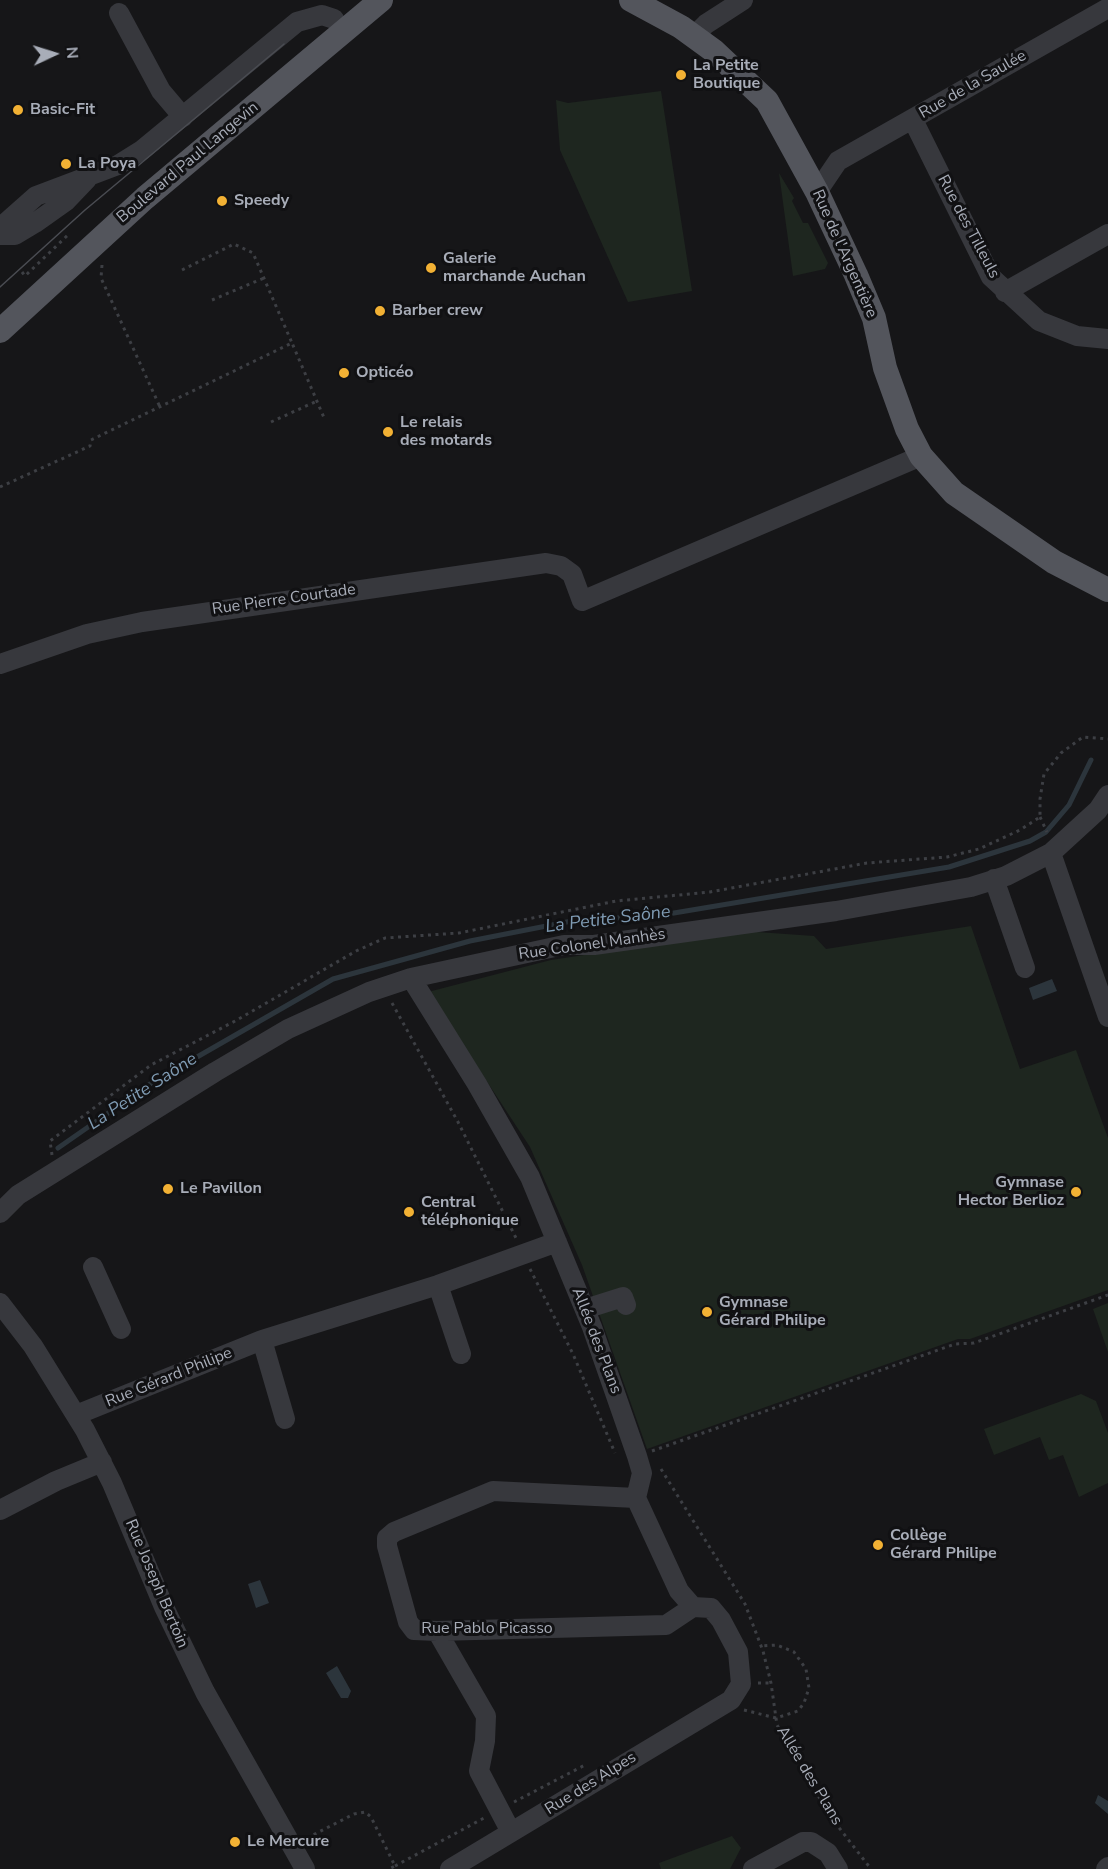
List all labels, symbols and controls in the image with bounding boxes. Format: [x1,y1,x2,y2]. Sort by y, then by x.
north arrow [24,24,84,84]
text: N [61,46,83,59]
street label: Rue de la Saulée [916,47,1030,123]
place label: La Petite Boutique [693,56,760,94]
marker: La Petite Boutique [674,68,688,82]
street label: Boulevard Paul Langevin [113,98,263,228]
place label: Basic-Fit [30,100,95,120]
marker: Basic-Fit [11,103,25,117]
place label: La Poya [78,154,136,174]
marker: La Poya [59,157,73,171]
street label: Rue des Tilleuls [933,172,1003,282]
street label: Rue de l'Argentière [807,187,881,321]
place label: Speedy [234,191,289,211]
marker: Speedy [215,194,229,208]
place label: Galerie marchande Auchan [443,249,586,287]
marker: Galerie marchande Auchan [424,261,438,275]
place label: Barber crew [392,301,483,321]
marker: Barber crew [373,304,387,318]
place label: Opticéo [356,363,414,383]
marker: Opticéo [337,366,351,380]
place label: Le relais des motards [400,413,492,451]
marker: Le relais des motards [381,425,395,439]
street label: Rue Pierre Courtade [211,580,357,620]
water label: La Petite Saône [544,902,672,938]
street label: Rue Colonel Manhès [517,925,667,965]
water label: La Petite Saône [84,1049,202,1135]
place label: Gymnase Hector Berlioz [958,1173,1064,1211]
place label: Le Pavillon [180,1179,262,1199]
marker: Le Pavillon [161,1182,175,1196]
marker: Gymnase Hector Berlioz [1069,1185,1083,1199]
place label: Central téléphonique [421,1193,519,1231]
marker: Central téléphonique [402,1205,416,1219]
street label: Allée des Plans [567,1285,625,1397]
place label: Gymnase Gérard Philipe [719,1293,826,1331]
marker: Gymnase Gérard Philipe [700,1305,714,1319]
street label: Rue Gérard Philipe [103,1344,235,1412]
street label: Rue Joseph Bertoin [120,1517,192,1651]
place label: Collège Gérard Philipe [890,1526,997,1564]
marker: Collège Gérard Philipe [871,1538,885,1552]
street label: Rue Pablo Picasso [421,1619,553,1639]
street label: Allée des Plans [772,1723,846,1829]
street label: Rue des Alpes [542,1748,640,1820]
place label: Le Mercure [247,1832,329,1852]
marker: Le Mercure [228,1835,242,1849]

